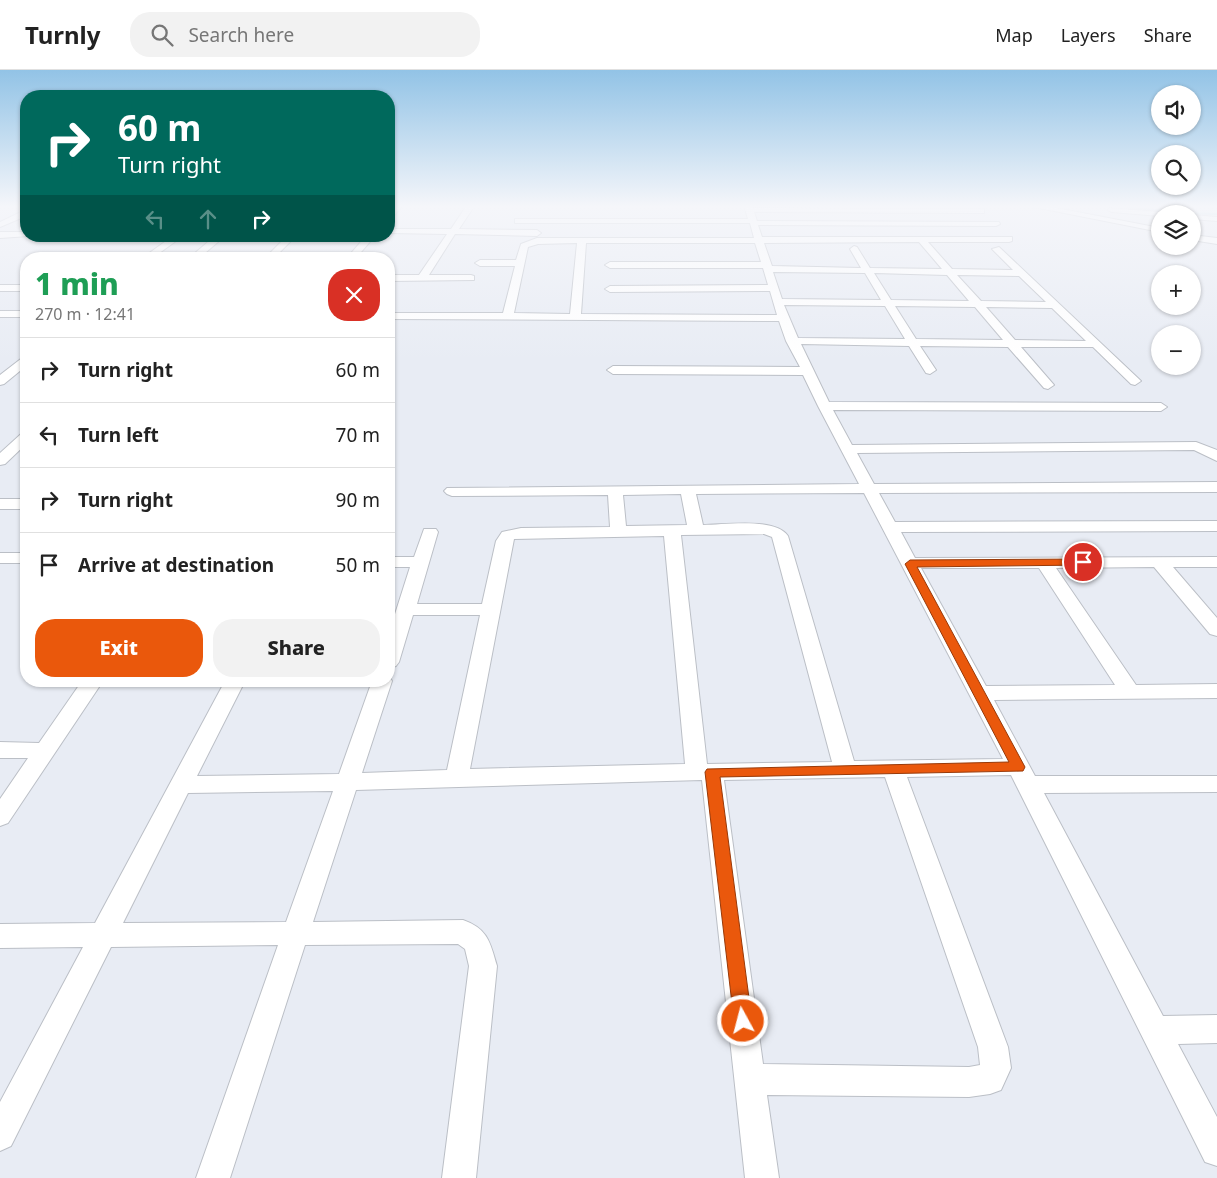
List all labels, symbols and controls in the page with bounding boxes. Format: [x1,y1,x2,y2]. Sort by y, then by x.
search box [130,12,480,57]
text: Turnly [25,18,100,51]
icon: search [148,21,176,49]
text: Search here [188,22,294,48]
text: Map [995,23,1033,47]
text: Layers [1061,23,1116,47]
text: Share [1144,23,1192,47]
map controls [1151,85,1201,375]
button: sound [1151,85,1201,135]
text: 60 m [118,104,201,151]
icon: right [35,110,100,175]
button: search [1151,145,1201,195]
text: Turn right [118,149,221,179]
icon: left [141,205,169,233]
icon: ahead [194,205,222,233]
icon: right [247,205,275,233]
button: layers [1151,205,1201,255]
text: 1 min [35,263,119,304]
button: + [1151,265,1201,315]
button: close [328,269,380,321]
text: 270 m · 12:41 [35,303,135,325]
button: − [1151,325,1201,375]
icon: right [35,356,63,384]
text: Turn right [78,357,173,383]
text: 60 m [336,357,380,383]
icon: left [35,421,63,449]
text: Turn left [78,422,159,448]
text: 70 m [336,422,380,448]
icon: right [35,486,63,514]
text: Turn right [78,487,173,513]
text: 90 m [336,487,380,513]
pin [1062,541,1104,583]
icon: arrive [1069,548,1097,576]
icon: arrive [35,551,63,579]
text: Arrive at destination [78,552,274,578]
text: 50 m [336,552,380,578]
button: Exit [35,619,203,677]
button: Share [213,619,380,677]
position arrow [716,994,768,1046]

